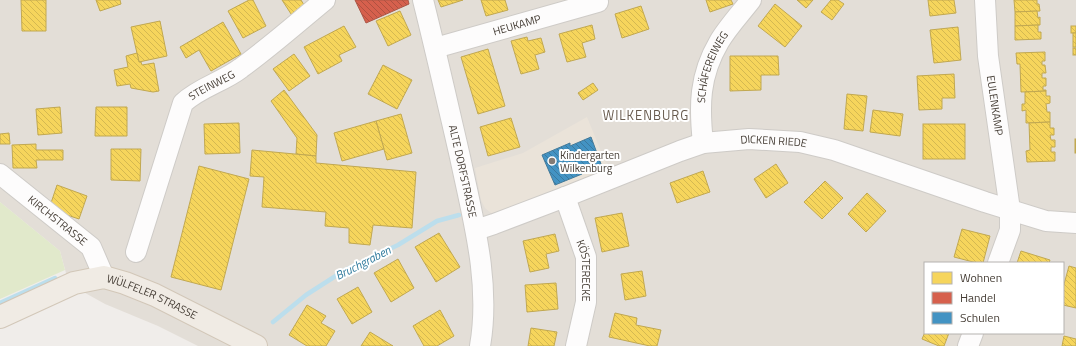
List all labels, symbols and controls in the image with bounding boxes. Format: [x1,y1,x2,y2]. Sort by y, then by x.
street label: HEUKAMP [491,10,543,39]
street label: SCHÄFEREIWEG [693,28,732,104]
street label: STEINWEG [185,66,238,104]
street label: EULENKAMP [983,74,1007,137]
district label: WILKENBURG [603,105,689,125]
street label: ALTE DORFSTRASSE [445,123,481,219]
street label: DICKEN RIEDE [740,131,809,151]
place label: Kindergarten Wilkenburg [560,147,620,176]
marker: Kindergarten Wilkenburg [547,156,557,166]
street label: KIRCHSTRASSE [25,191,91,249]
street label: KÖSTERECKE [573,238,594,302]
water label: Bruchgraben [332,240,395,285]
legend [924,262,1064,334]
text: Wohnen [960,268,1002,287]
street label: WÜLFELER STRASSE [105,270,200,323]
text: Handel [960,288,996,307]
text: Schulen [960,308,1000,327]

